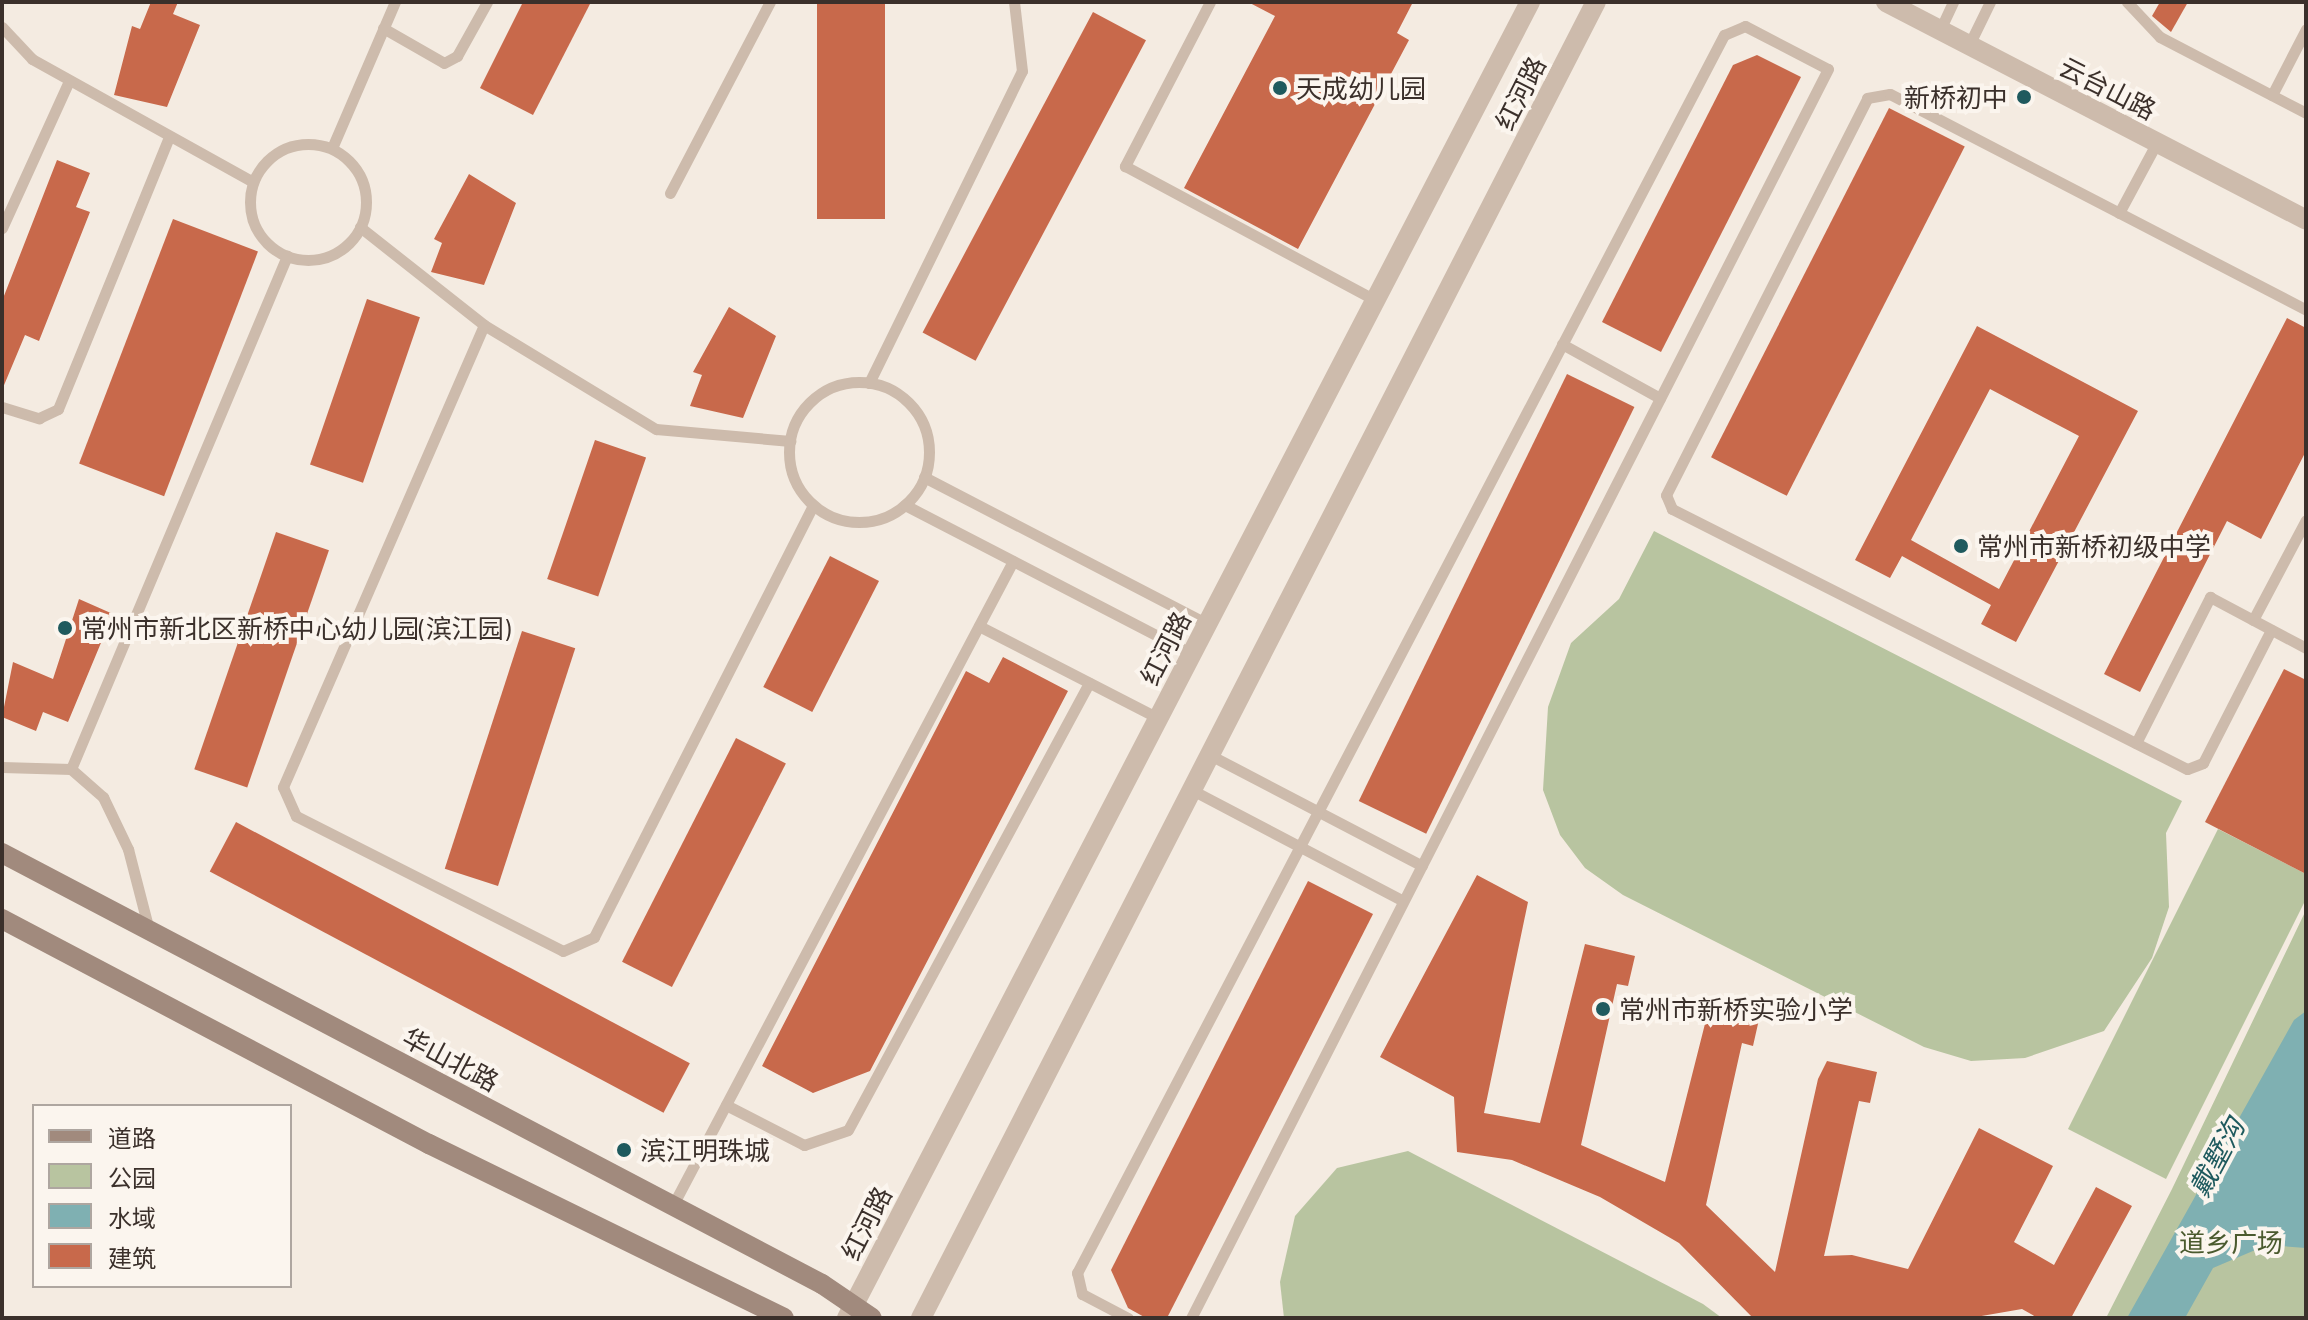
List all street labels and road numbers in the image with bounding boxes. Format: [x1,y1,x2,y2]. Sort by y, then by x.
street label: 云台山路 [2055,50,2161,126]
street label: 红河路 [1488,51,1552,135]
street label: 红河路 [1133,606,1197,690]
street label: 华山北路 [398,1021,504,1097]
street label: 红河路 [834,1181,898,1265]

